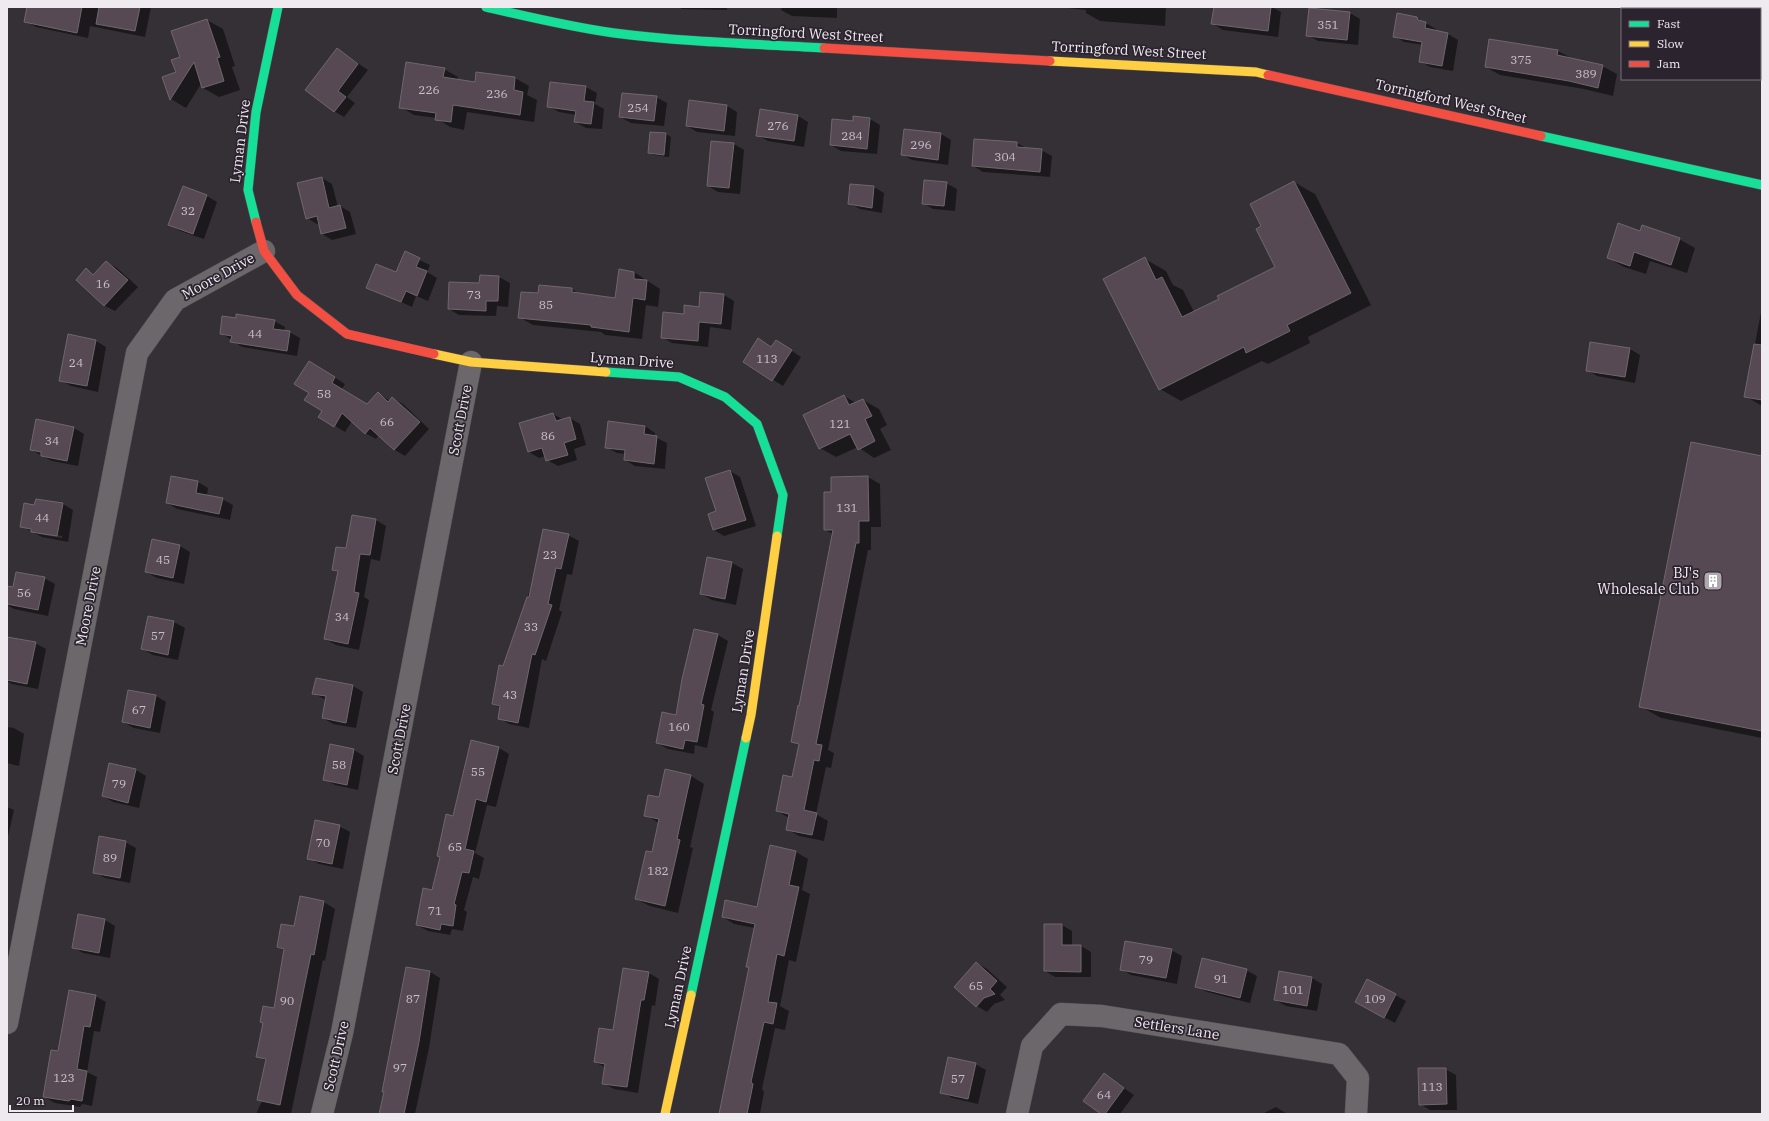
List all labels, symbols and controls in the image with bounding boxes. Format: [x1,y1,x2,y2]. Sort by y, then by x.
legend [1621,8,1761,80]
text: Fast [1657,16,1681,31]
house number: 351 [1317,17,1339,32]
street label: Torringford West Street [728,20,884,46]
text: Slow [1657,36,1684,51]
street label: Torringford West Street [1051,37,1207,63]
house number: 375 [1510,52,1532,67]
text: Jam [1657,56,1681,71]
house number: 389 [1575,66,1597,81]
street label: Torringford West Street [1373,75,1529,127]
house number: 226 [418,82,440,97]
house number: 236 [486,86,508,101]
street label: Lyman Drive [226,98,254,184]
house number: 254 [627,100,649,115]
house number: 276 [767,118,789,133]
house number: 284 [841,128,863,143]
house number: 296 [910,137,932,152]
house number: 304 [994,149,1016,164]
house number: 32 [181,203,195,218]
street label: Moore Drive [178,249,258,303]
house number: 16 [96,276,110,291]
house number: 73 [467,287,481,302]
house number: 85 [539,297,553,312]
house number: 44 [248,326,262,341]
street label: Lyman Drive [590,348,674,372]
house number: 113 [756,351,778,366]
house number: 24 [69,355,83,370]
street label: Scott Drive [444,383,476,457]
house number: 58 [317,386,331,401]
house number: 66 [380,414,394,429]
house number: 121 [829,416,851,431]
house number: 86 [541,428,555,443]
house number: 34 [45,433,59,448]
house number: 131 [836,500,858,515]
house number: 44 [35,510,49,525]
house number: 23 [543,547,557,562]
house number: 45 [156,552,170,567]
place label: BJ's Wholesale Club [1597,564,1699,598]
street label: Moore Drive [71,565,105,647]
building icon: BJ's Wholesale Club [1702,570,1724,592]
house number: 56 [17,585,31,600]
house number: 34 [335,609,349,624]
house number: 33 [524,619,538,634]
house number: 57 [151,628,165,643]
street label: Lyman Drive [728,628,758,714]
house number: 43 [503,687,517,702]
house number: 67 [132,702,146,717]
street label: Scott Drive [383,702,415,776]
house number: 160 [668,719,690,734]
house number: 58 [332,757,346,772]
house number: 55 [471,764,485,779]
house number: 79 [112,776,126,791]
house number: 70 [316,835,330,850]
house number: 65 [448,839,462,854]
house number: 89 [103,850,117,865]
house number: 182 [647,863,669,878]
house number: 71 [428,903,442,918]
street label: Lyman Drive [660,944,696,1030]
house number: 79 [1139,952,1153,967]
house number: 91 [1214,971,1228,986]
house number: 65 [969,978,983,993]
house number: 101 [1282,982,1304,997]
house number: 87 [406,991,420,1006]
house number: 109 [1364,991,1386,1006]
house number: 90 [280,993,294,1008]
street label: Settlers Lane [1133,1012,1221,1044]
street label: Scott Drive [319,1019,353,1093]
house number: 97 [393,1060,407,1075]
house number: 123 [53,1070,75,1085]
house number: 57 [951,1071,965,1086]
house number: 113 [1421,1079,1443,1094]
scale bar [10,1087,73,1113]
house number: 64 [1097,1087,1111,1102]
text: 20 m [16,1093,45,1108]

